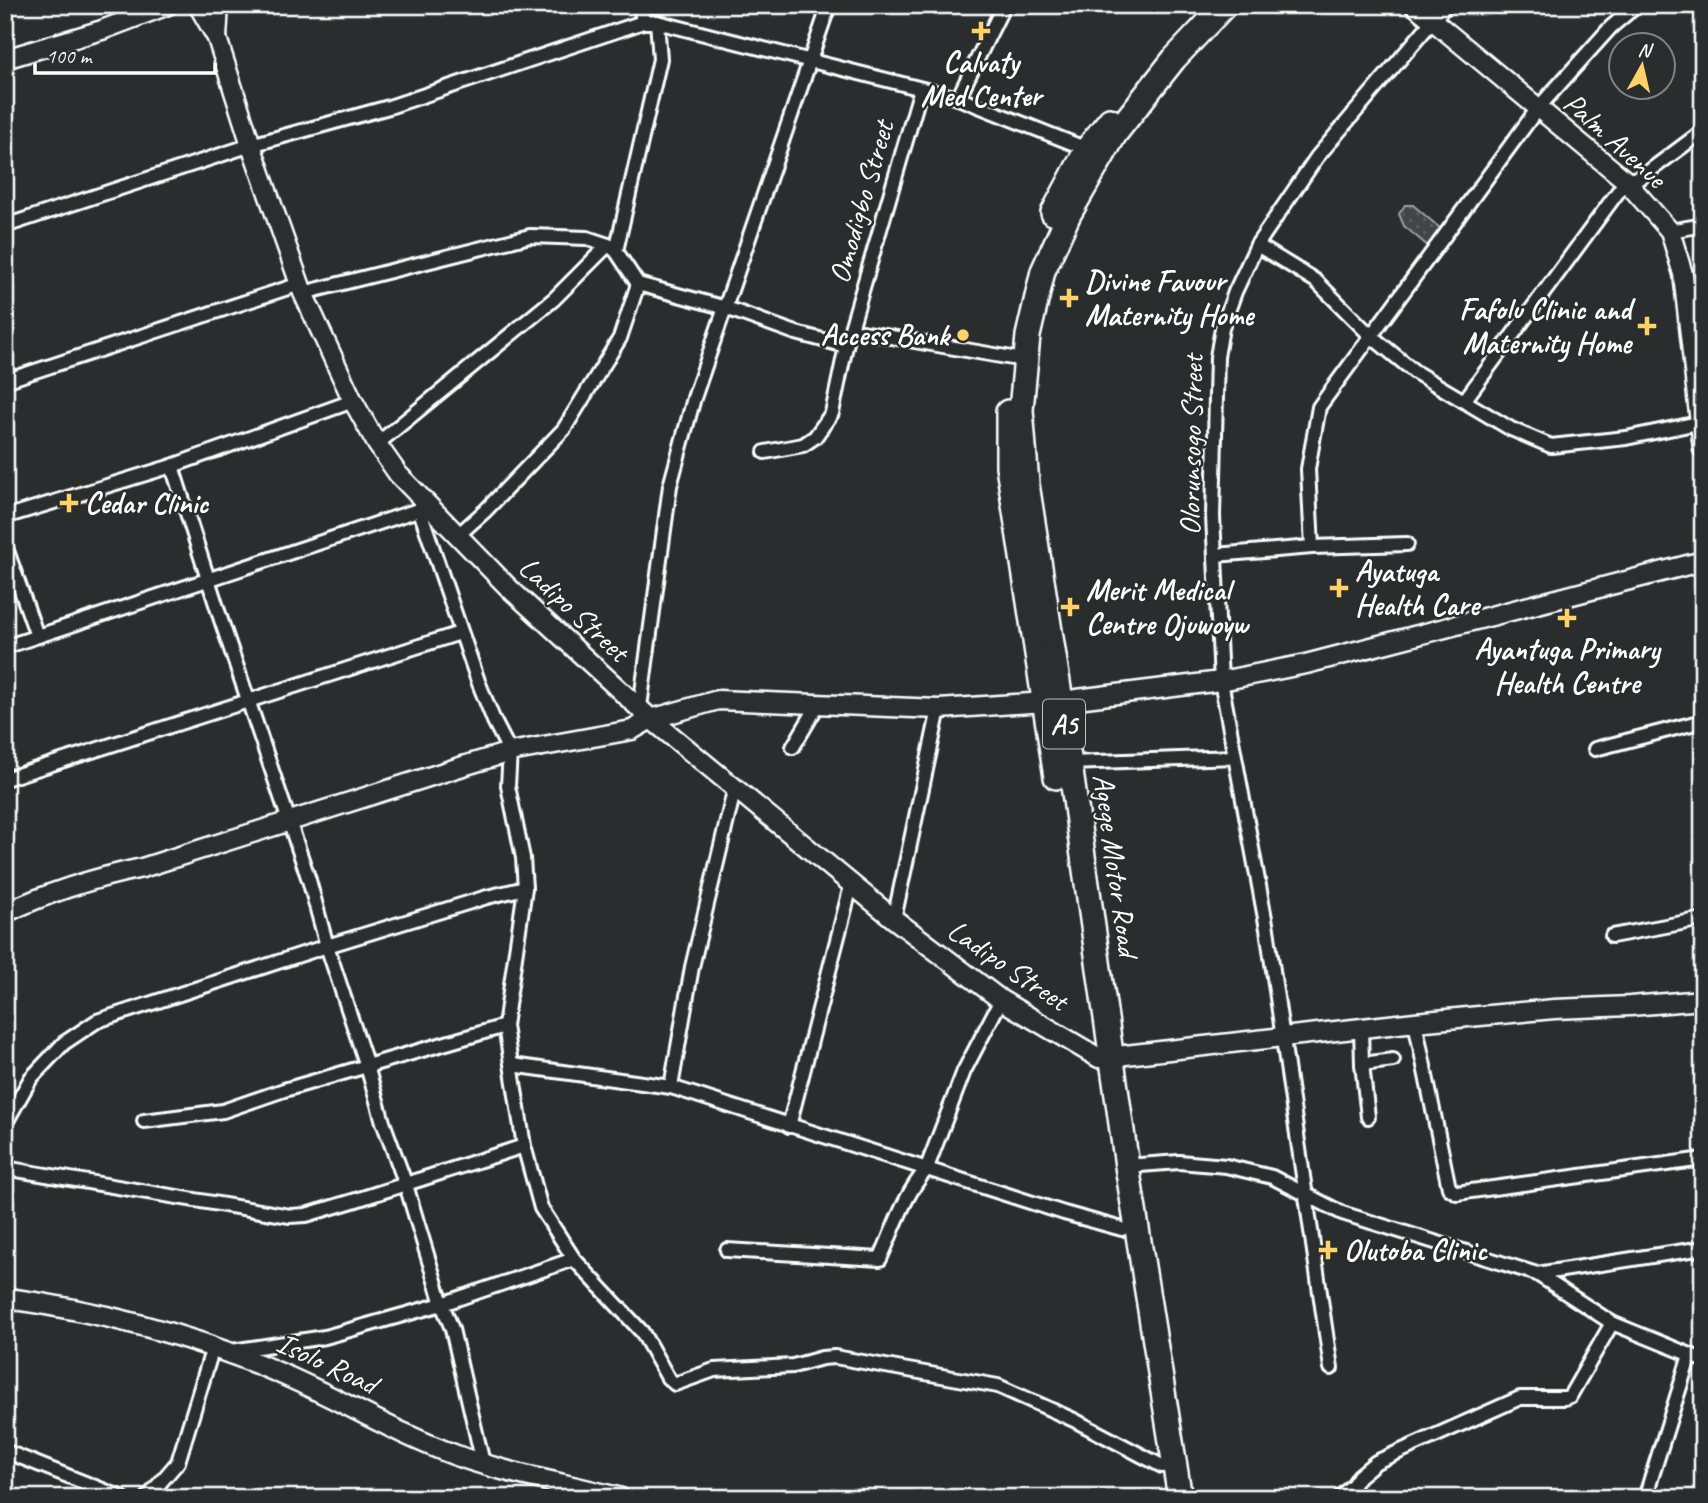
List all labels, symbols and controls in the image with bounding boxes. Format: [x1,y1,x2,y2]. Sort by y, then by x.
marker: Calvaty Med Center [971,21,991,41]
scale bar [35,32,215,76]
north arrow [1606,32,1676,102]
text: N [1637,37,1655,63]
text: 100 m [46,43,93,69]
place label: Calvaty Med Center [921,43,1044,115]
street label: Palm Avenue [1556,84,1676,198]
street label: Omodigbo Street [820,113,903,288]
place label: Divine Favour Maternity Home [1085,262,1255,335]
marker: Divine Favour Maternity Home [1059,288,1079,308]
place label: Fafolu Clinic and Maternity Home [1459,290,1636,363]
place label: Access Bank [821,316,952,354]
marker: Fafolu Clinic and Maternity Home [1637,316,1657,336]
marker: Access Bank [955,327,971,343]
street label: Olorunsogo Street [1170,351,1212,536]
place label: Cedar Clinic [85,484,209,522]
marker: Cedar Clinic [59,493,79,513]
street label: Ladipo Street [511,548,639,672]
place label: Ayatuga Health Care [1355,552,1482,624]
place label: Merit Medical Centre Ojuwoyw [1086,571,1250,643]
marker: Ayatuga Health Care [1329,578,1349,598]
marker: Merit Medical Centre Ojuwoyw [1060,597,1080,617]
marker: Ayantuga Primary Health Centre [1557,608,1577,628]
place label: Ayantuga Primary Health Centre [1474,630,1662,702]
road number: A5 [1043,700,1085,748]
street label: Agege Motor Road [1084,771,1148,963]
street label: Ladipo Street [940,911,1078,1021]
place label: Olutoba Clinic [1344,1231,1488,1269]
marker: Olutoba Clinic [1318,1240,1338,1260]
street label: Isolo Road [271,1323,387,1405]

